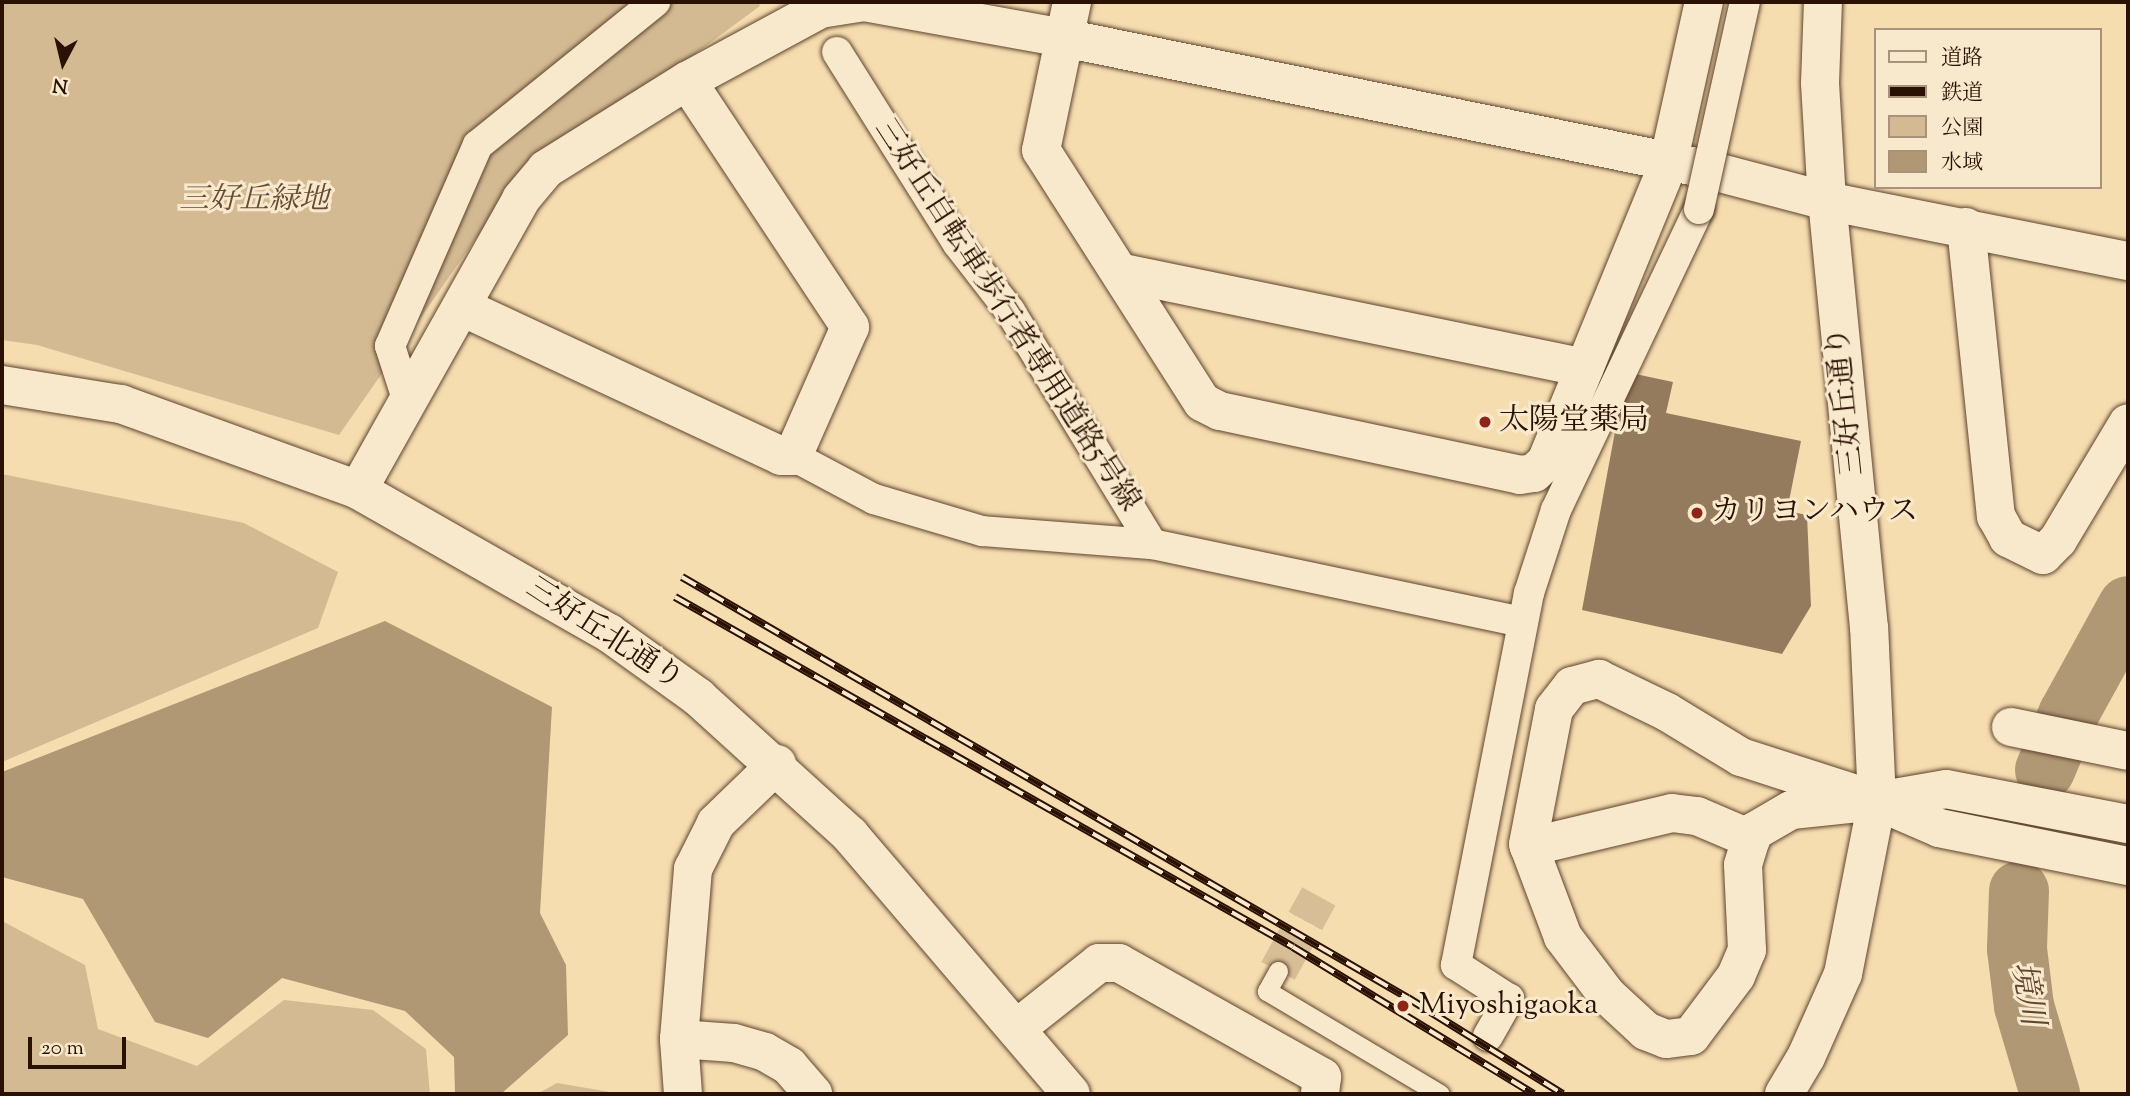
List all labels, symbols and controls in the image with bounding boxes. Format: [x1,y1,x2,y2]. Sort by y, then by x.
north arrow [28,28,98,98]
legend [1874,28,2102,189]
text: 道路 [1941,44,1983,74]
text: N [51,70,70,99]
text: 鉄道 [1941,79,1983,109]
street label: 三好丘自転車歩行者専用道路5号線 [866,113,1146,519]
text: 公園 [1941,114,1983,144]
text: 水域 [1941,149,1983,179]
park label: 三好丘緑地 [179,183,329,219]
street label: 三好丘通り [1821,325,1873,477]
place label: 太陽堂薬局 [1499,404,1649,440]
marker: 太陽堂薬局 [1477,414,1493,430]
place label: カリヨンハウス [1711,495,1921,531]
marker: カリヨンハウス [1689,505,1705,521]
street label: 三好丘北通り [519,571,689,699]
water label: 境川 [2002,959,2050,1029]
place label: Miyoshigaoka [1419,988,1598,1024]
marker: Miyoshigaoka [1393,996,1413,1016]
scale bar [32,1023,130,1066]
text: 20 m [41,1034,84,1064]

